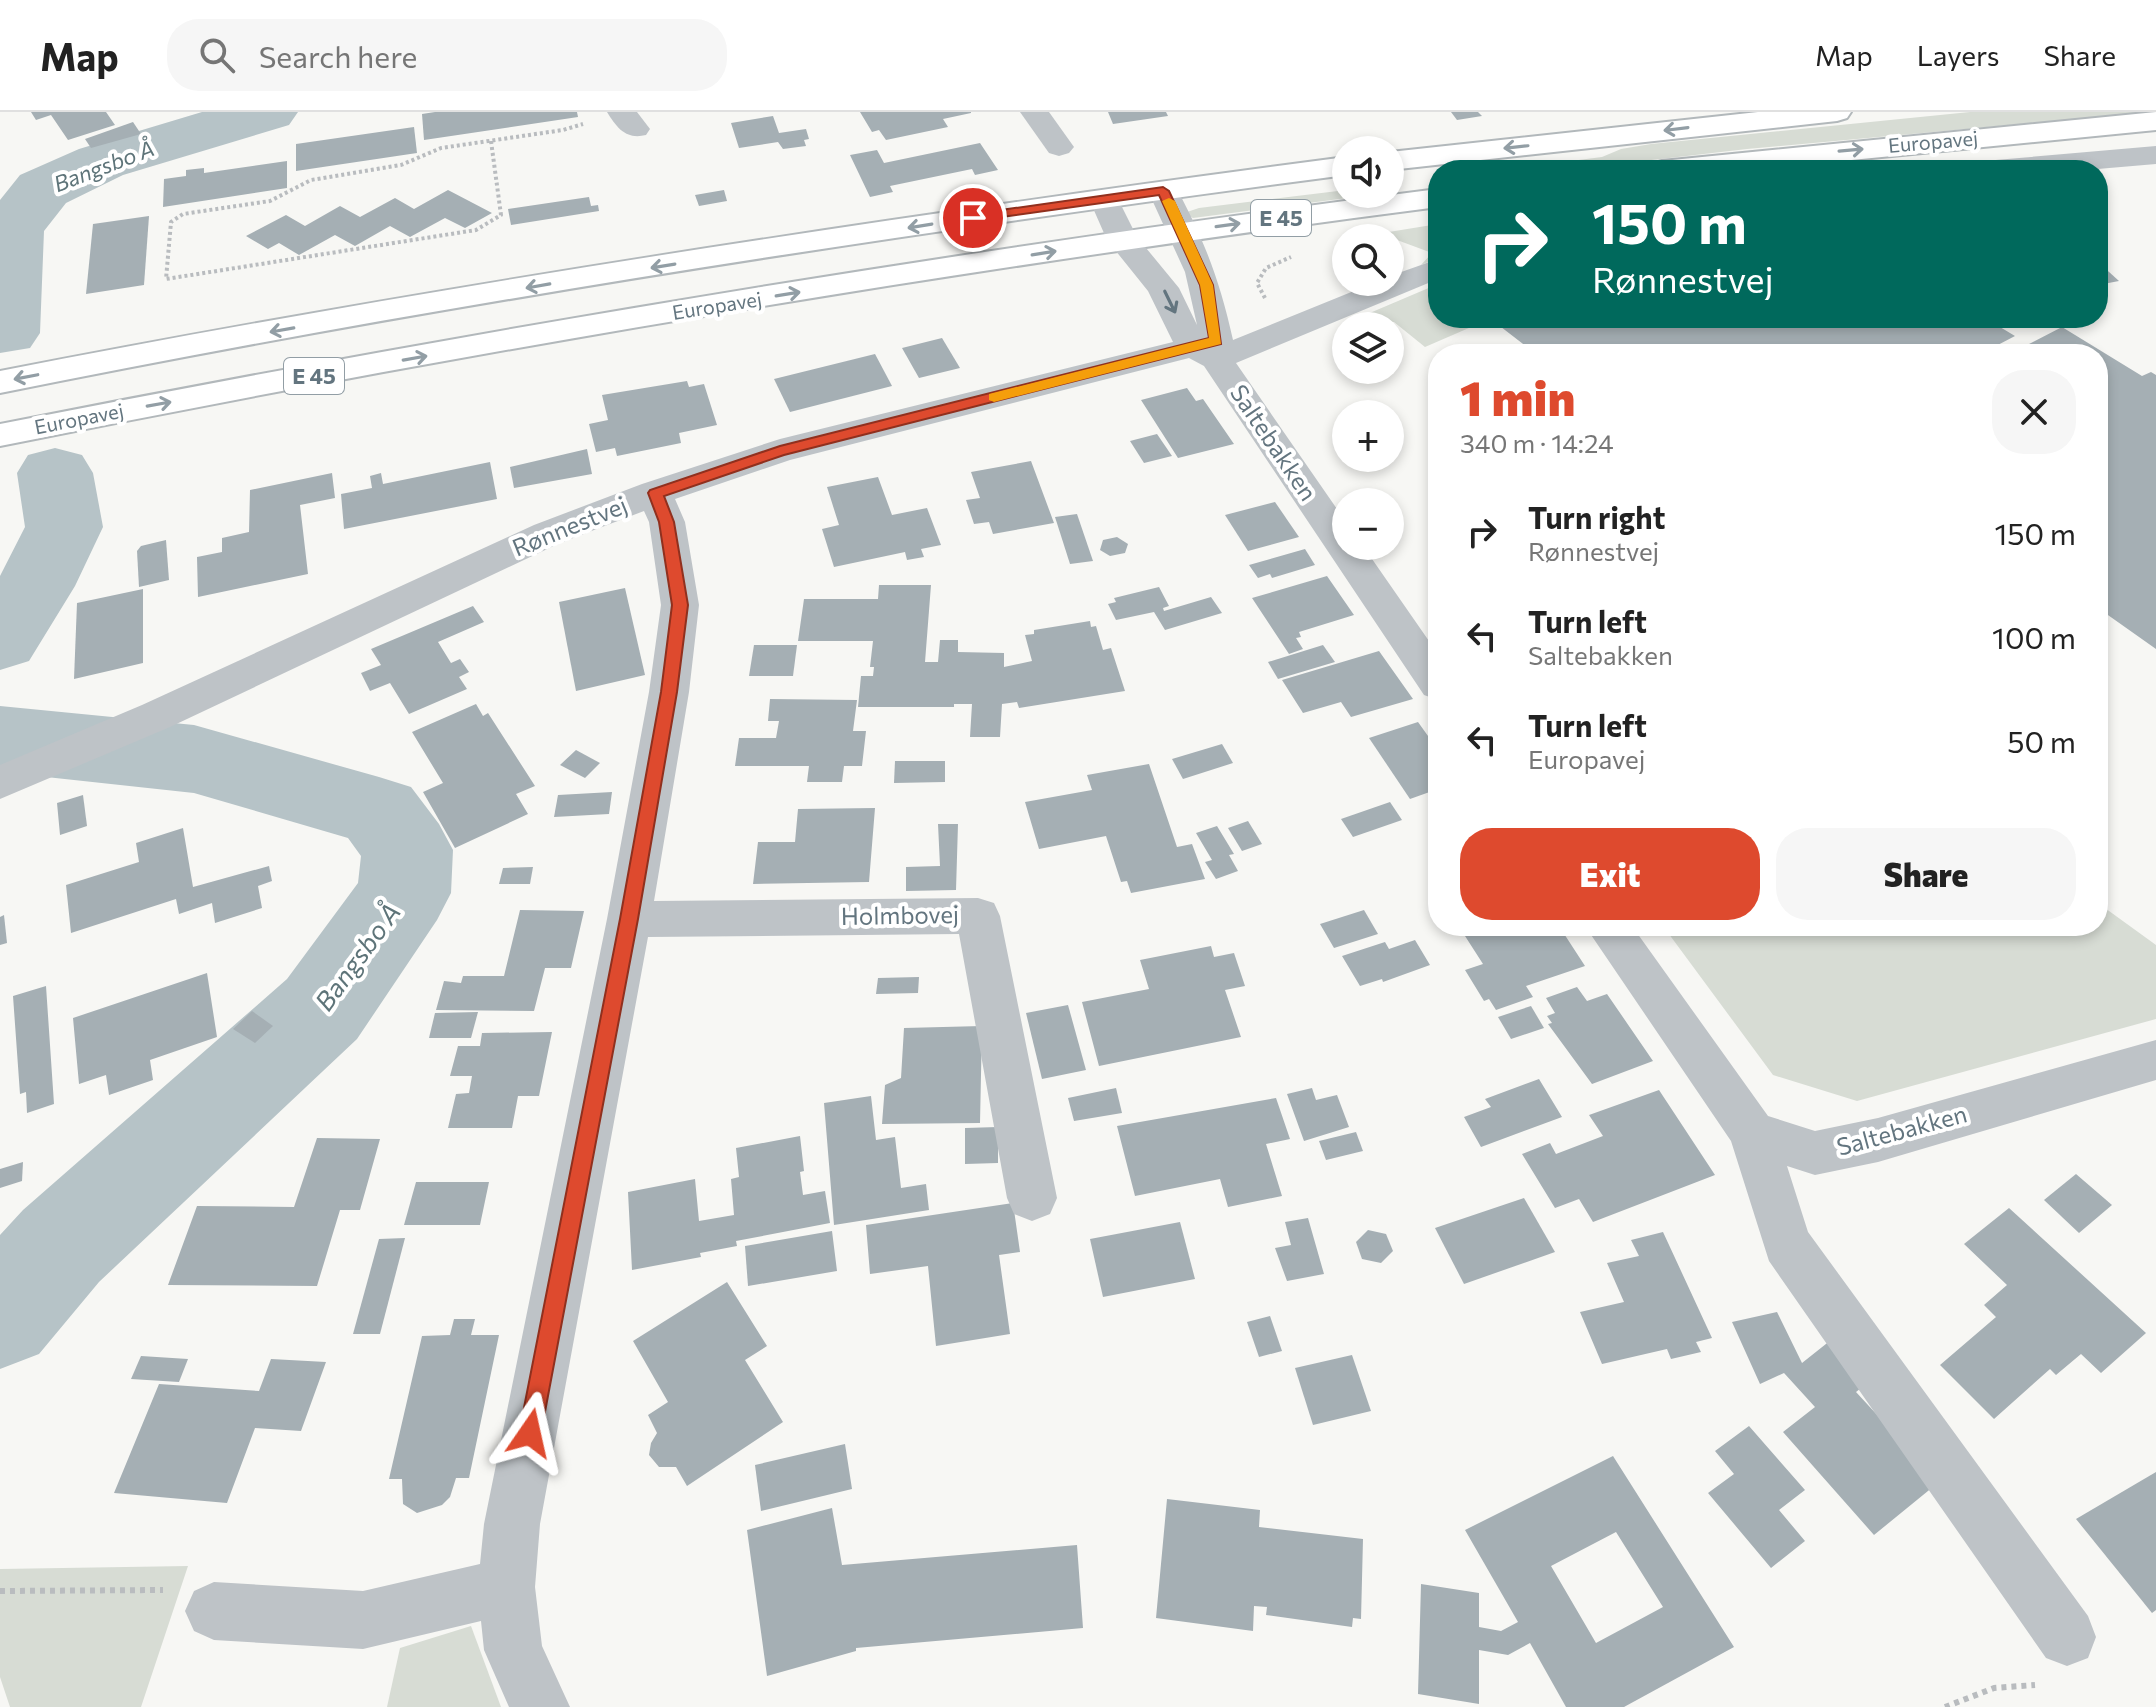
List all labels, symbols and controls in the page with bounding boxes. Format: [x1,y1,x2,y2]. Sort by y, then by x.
search box [167,19,727,91]
text: Map [40,32,119,79]
icon: search [195,33,239,77]
text: Search here [259,37,417,74]
text: Map [1815,38,1873,72]
text: Layers [1917,38,1999,72]
text: Share [2043,38,2116,72]
one-way arrow [1663,121,1690,136]
street label: Europavej [1887,125,1979,157]
water label: Bangsbo Å [50,134,158,197]
map controls [1332,136,1404,560]
button: sound [1332,136,1404,208]
one-way arrow [1503,140,1530,155]
one-way arrow [1837,142,1864,157]
pin [939,184,1007,252]
text: 150 m [1592,187,1747,256]
icon: right [1460,192,1564,296]
icon: arrive [951,196,995,240]
road number: E 45 [1251,200,1311,236]
one-way arrow [1215,217,1240,232]
one-way arrow [908,219,933,234]
button: search [1332,224,1404,296]
one-way arrow [1031,245,1057,260]
text: Rønnestvej [1592,256,1774,300]
one-way arrow [651,259,676,274]
one-way arrow [526,280,551,295]
street label: Europavej [670,286,763,324]
one-way arrow [775,286,800,301]
one-way arrow [1162,289,1178,313]
button: layers [1332,312,1404,384]
one-way arrow [269,323,295,338]
one-way arrow [402,350,427,365]
road number: E 45 [284,358,344,394]
text: 1 min [1460,367,1575,426]
one-way arrow [14,370,39,385]
button: close [1992,370,2076,454]
street label: Saltebakken [1225,379,1324,506]
one-way arrow [146,395,171,410]
street label: Europavej [32,398,125,438]
button: + [1332,400,1404,472]
text: 340 m · 14:24 [1460,427,1614,458]
button: − [1332,488,1404,560]
street label: Rønnestvej [508,489,631,562]
text: Turn right [1528,498,1665,535]
icon: right [1460,510,1504,554]
text: 150 m [1994,514,2076,551]
text: Rønnestvej [1528,535,1659,566]
text: Turn left [1528,602,1647,639]
icon: left [1460,614,1504,658]
text: 100 m [1992,618,2076,655]
text: Saltebakken [1528,639,1673,670]
text: Turn left [1528,706,1647,743]
icon: left [1460,718,1504,762]
text: 50 m [2007,722,2076,759]
text: Europavej [1528,743,1645,774]
button: Exit [1460,828,1760,920]
button: Share [1776,828,2076,920]
water label: Bangsbo Å [307,896,406,1016]
street label: Holmbovej [841,899,959,930]
street label: Saltebakken [1833,1098,1970,1161]
position arrow [488,1391,572,1475]

